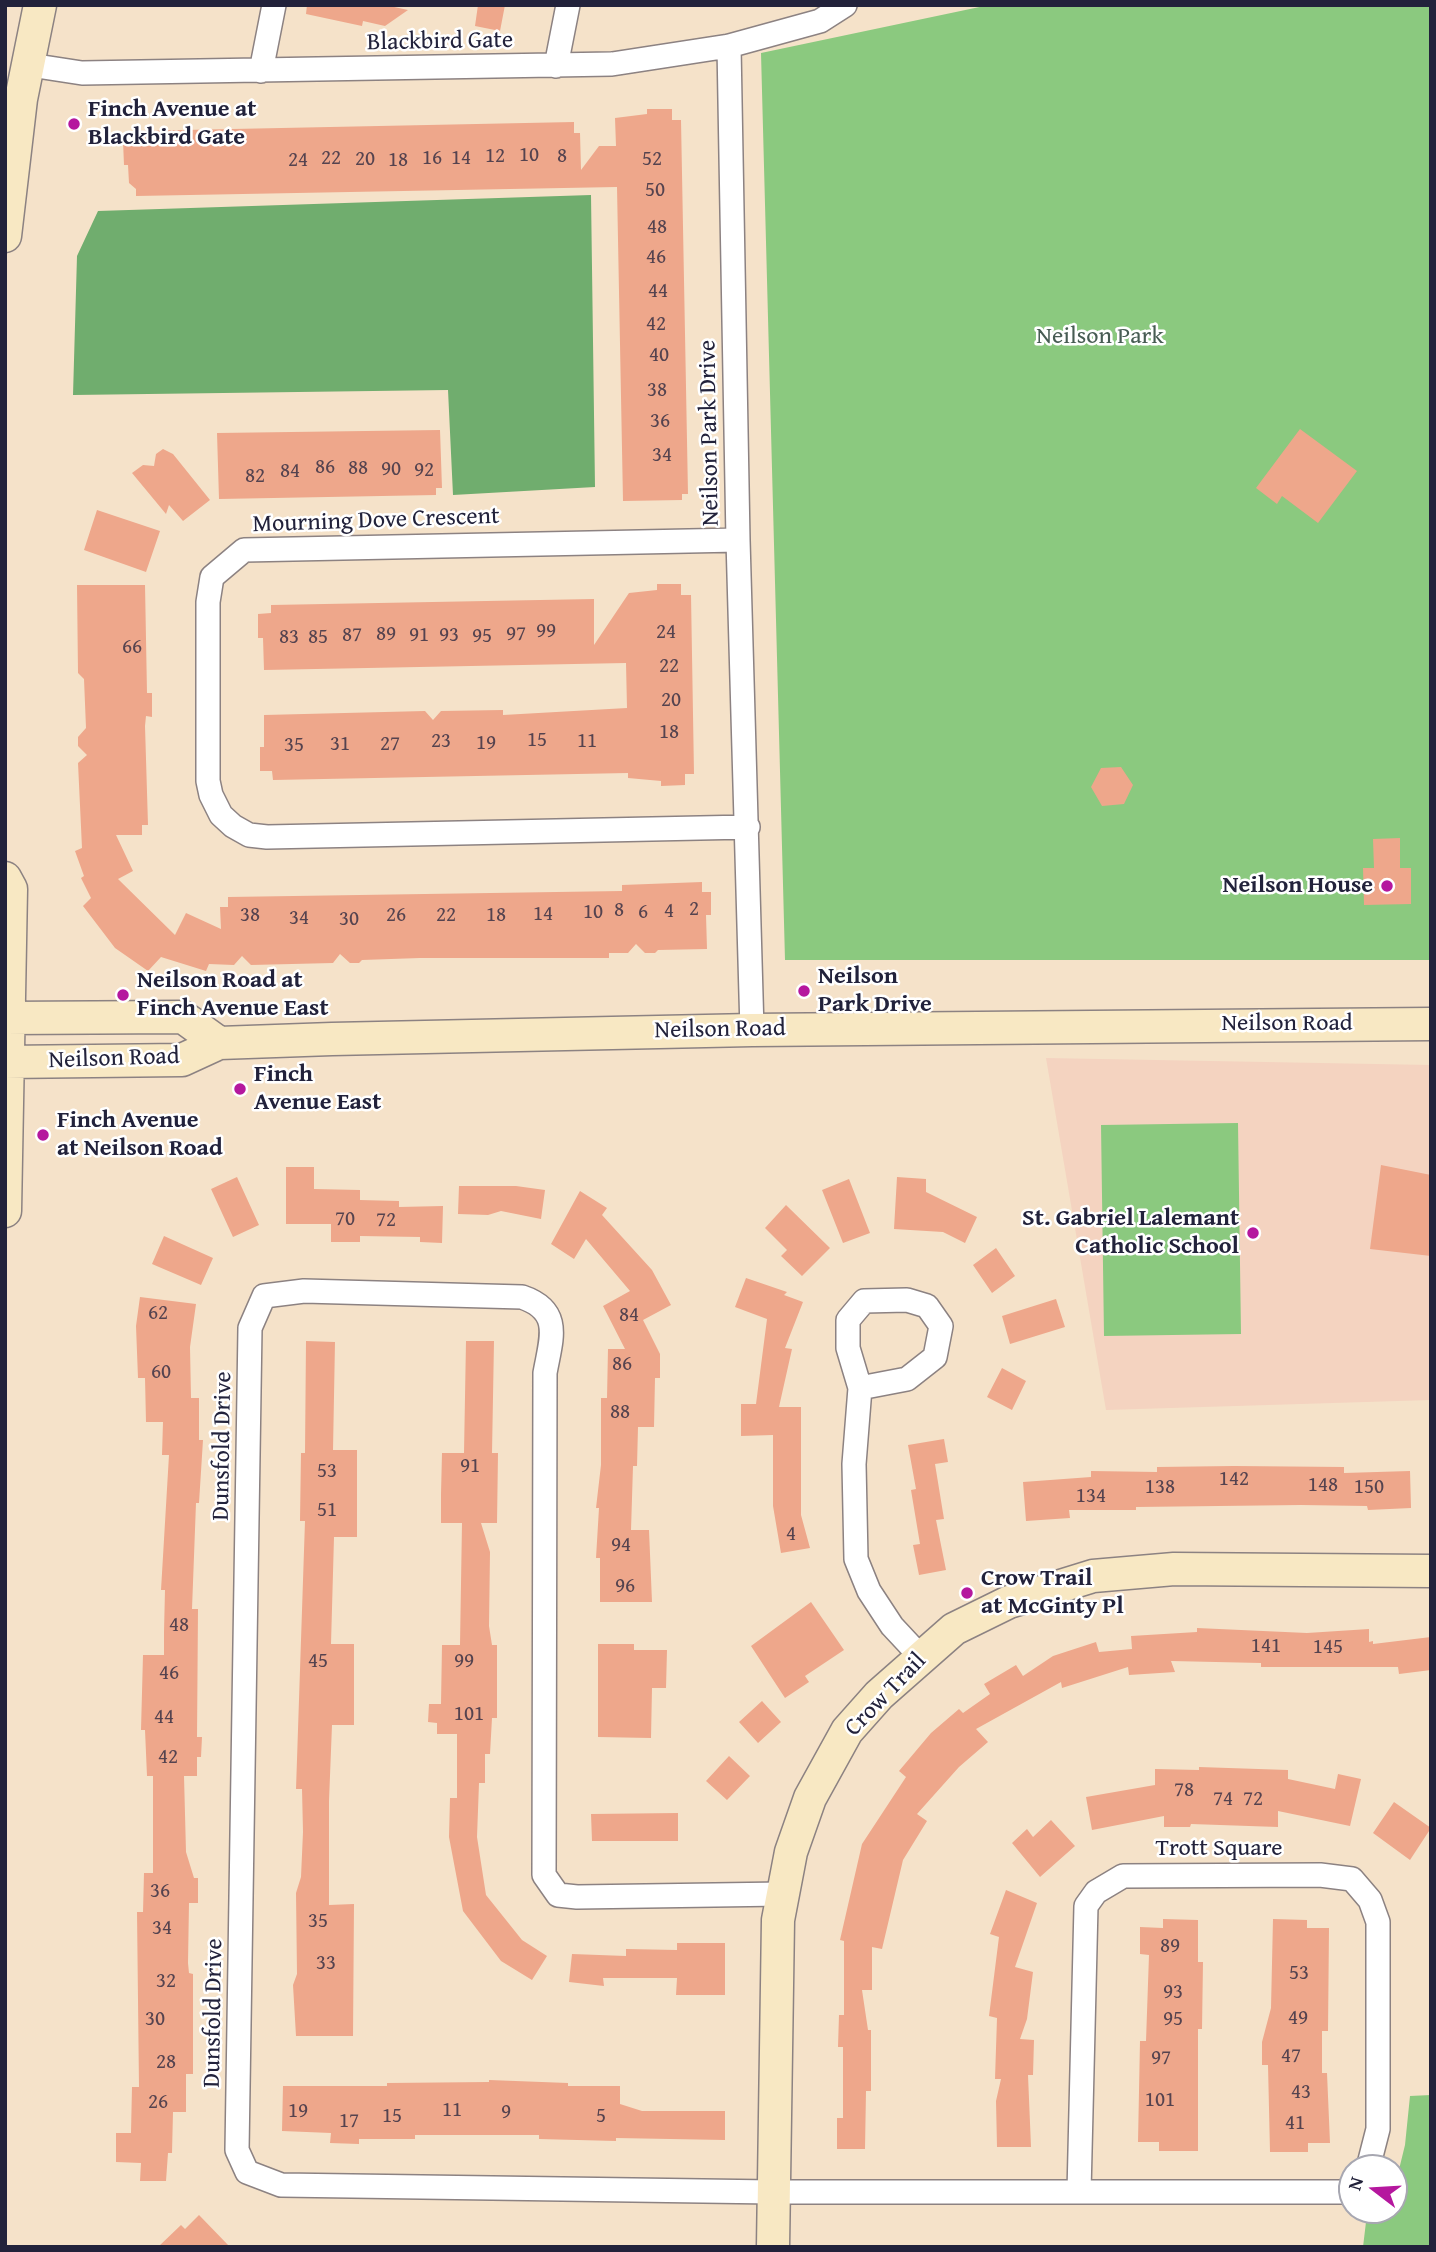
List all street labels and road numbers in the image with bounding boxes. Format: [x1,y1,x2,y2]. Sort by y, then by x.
street label: Blackbird Gate [367,26,513,58]
street label: Neilson Park Drive [694,340,726,526]
street label: Mourning Dove Crescent [252,502,500,540]
street label: Neilson Road [1221,1010,1353,1038]
street label: Neilson Road [654,1014,786,1046]
street label: Neilson Road [48,1042,180,1076]
street label: Dunsfold Drive [207,1371,239,1521]
street label: Crow Trail [839,1647,933,1743]
street label: Trott Square [1156,1835,1282,1863]
street label: Dunsfold Drive [198,1938,230,2088]

